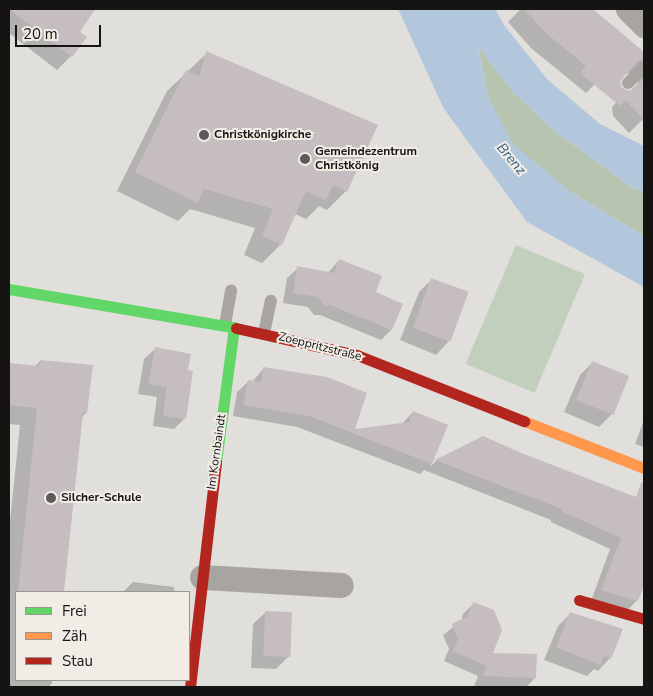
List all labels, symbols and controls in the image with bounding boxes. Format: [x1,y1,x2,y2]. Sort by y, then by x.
scale bar [18,15,104,47]
text: 20 m [23,24,58,44]
place label: Christkönigkirche [214,128,311,142]
marker: Christkönigkirche [198,129,210,141]
water label: Brenz [493,140,529,178]
place label: Gemeindezentrum Christkönig [315,145,417,173]
marker: Gemeindezentrum Christkönig [299,153,311,165]
street label: Zoeppritzstraße [277,330,363,364]
street label: Im Kornbaindt [205,414,229,490]
place label: Silcher-Schule [61,491,141,505]
marker: Silcher-Schule [45,492,57,504]
legend [15,591,190,681]
text: Frei [62,601,87,621]
text: Zäh [62,626,87,646]
text: Stau [62,651,93,671]

